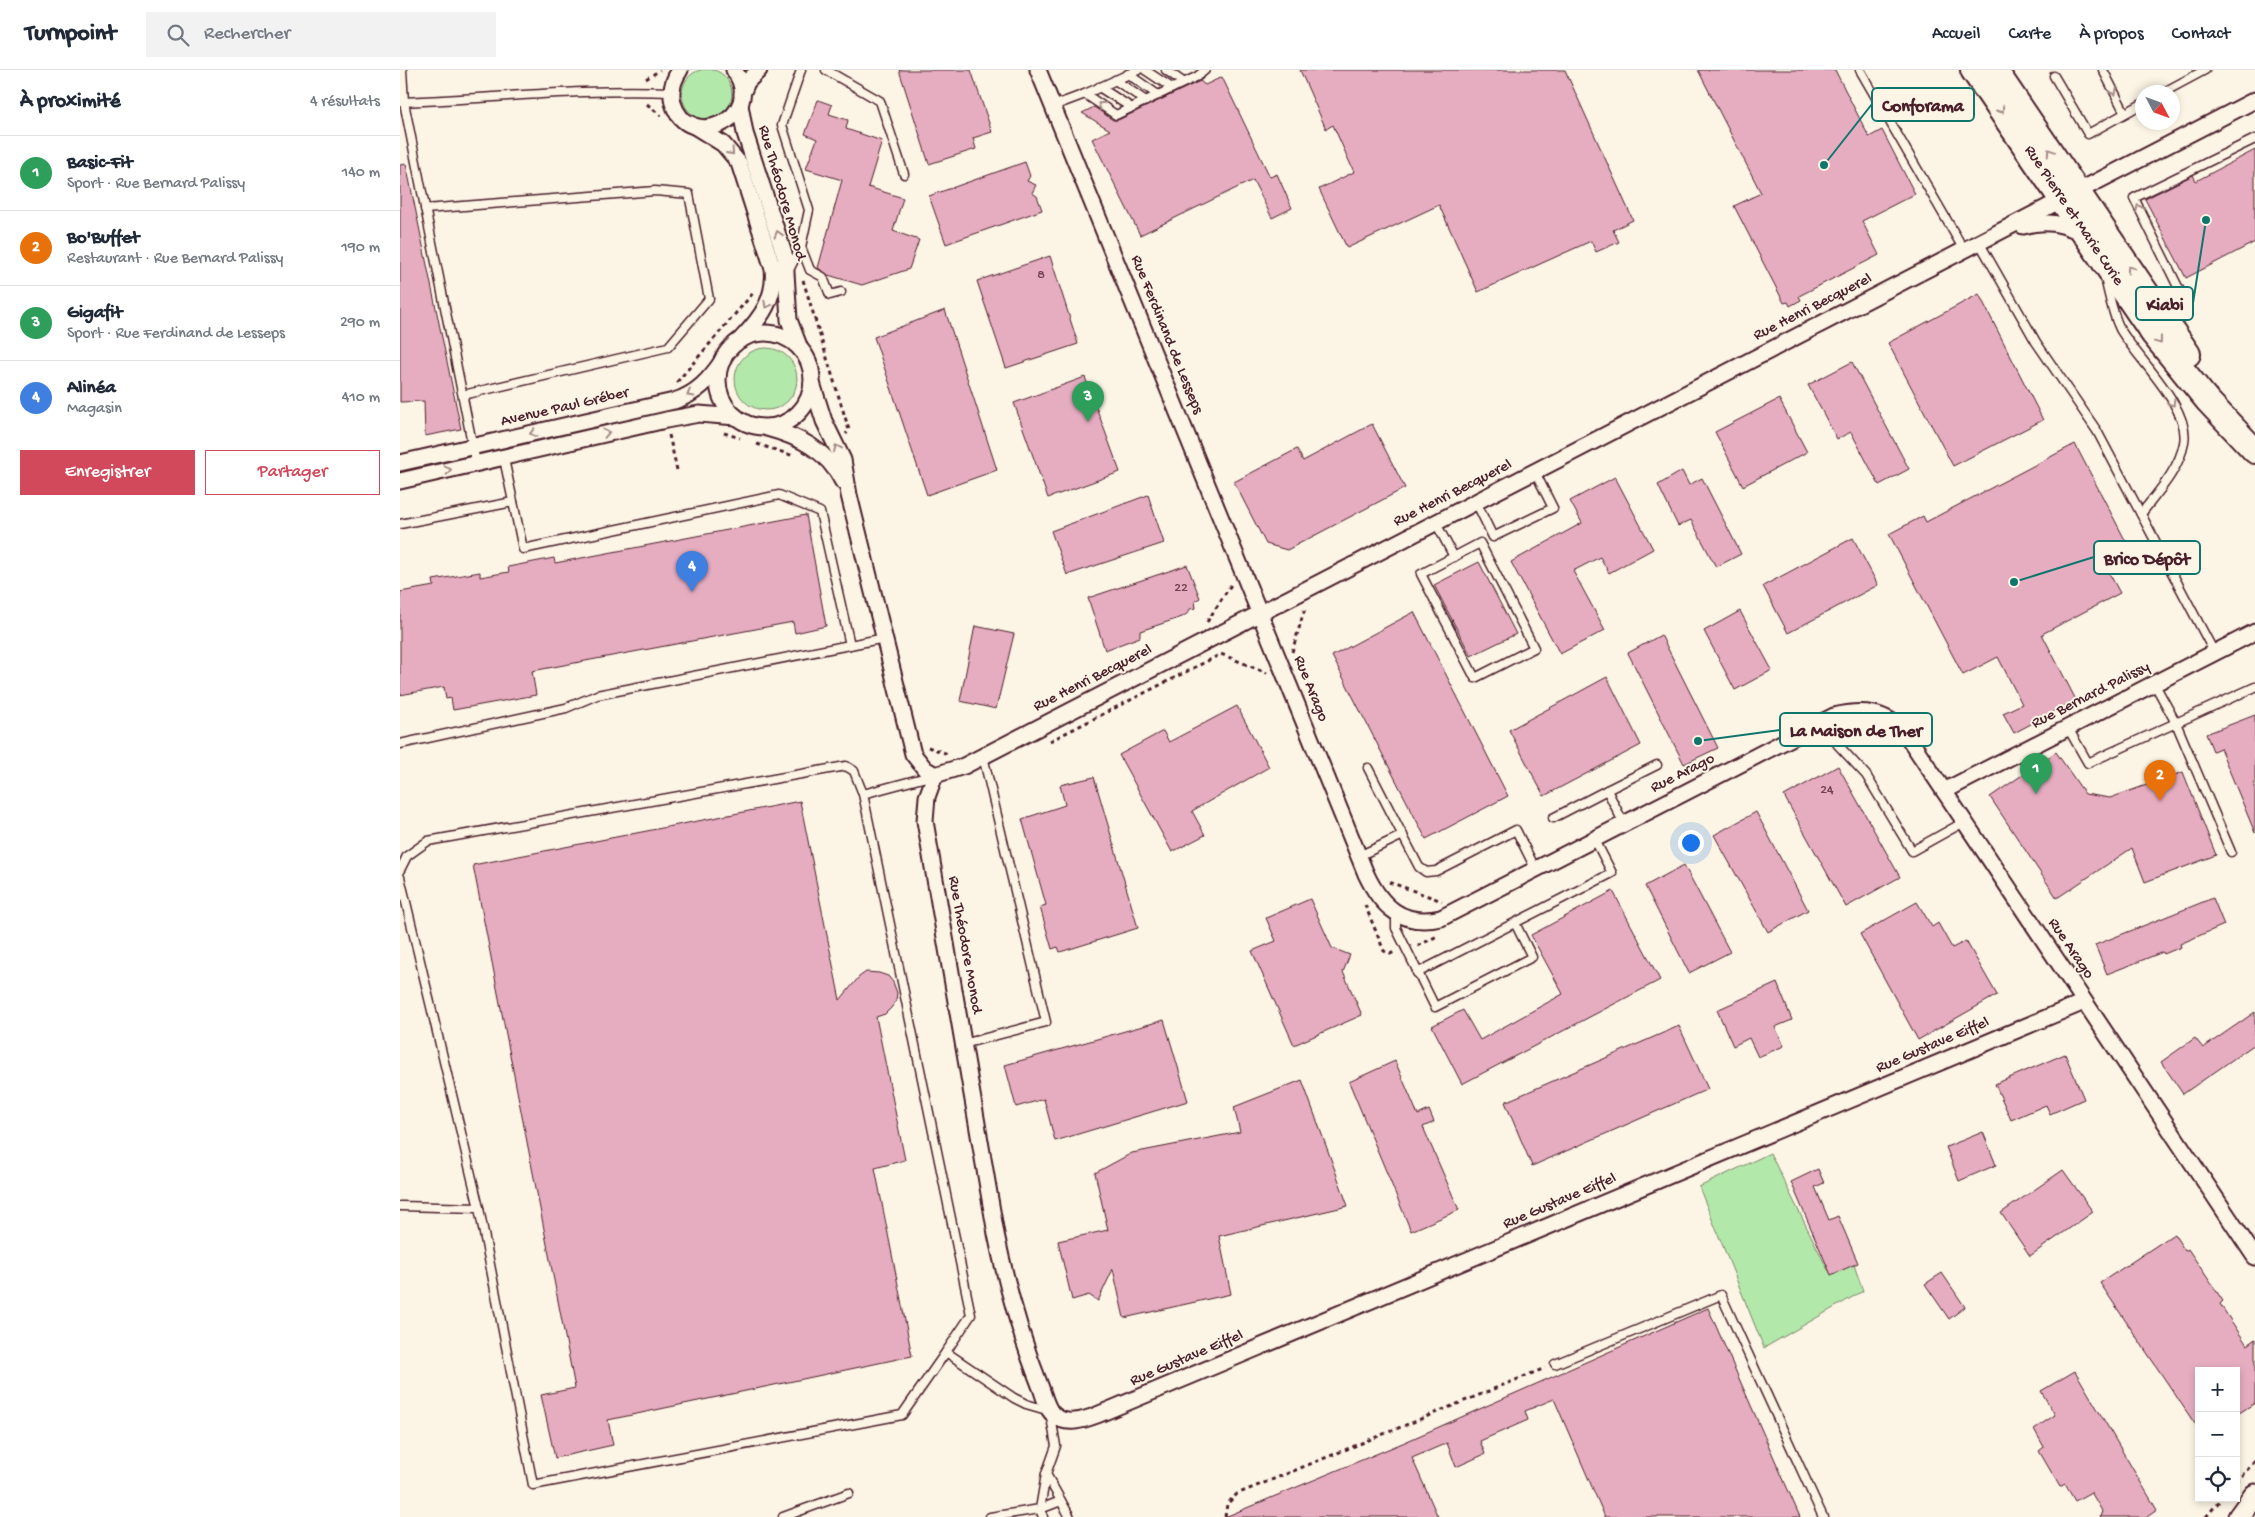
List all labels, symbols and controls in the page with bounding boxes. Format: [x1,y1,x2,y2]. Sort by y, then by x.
search box [146,12,496,57]
text: Turnpoint [25,20,116,49]
icon: search [164,21,192,49]
text: Rechercher [204,23,290,46]
text: Accueil [1932,24,1980,45]
text: Carte [2008,24,2051,45]
text: À propos [2079,24,2144,45]
text: Contact [2172,24,2230,45]
north arrow [2135,85,2180,130]
one-way arrow [2108,86,2118,95]
callout: Conforama [1872,88,1974,121]
text: À proximité [20,90,121,115]
text: 4 résultats [310,93,380,112]
text: Conforama [1881,97,1965,118]
one-way arrow [1097,102,1106,111]
one-way arrow [1995,104,2004,114]
street label: Rue Théodore Monod [753,123,810,264]
street label: Rue Pierre et Marie Curie [2019,142,2127,290]
one-way arrow [725,146,734,155]
one-way arrow [2047,148,2056,157]
text: Basic-Fit [67,152,132,175]
text: 1 [33,164,39,183]
text: 140 m [342,164,380,183]
text: Sport · Rue Bernard Palissy [67,175,245,194]
one-way arrow [2135,205,2145,214]
text: Bo'Buffet [67,227,139,250]
one-way arrow [773,231,783,239]
text: 2 [32,239,40,258]
text: 190 m [341,239,380,258]
text: Restaurant · Rue Bernard Palissy [67,250,283,269]
street label: Rue Ferdinand de Lesseps [1125,253,1207,418]
one-way arrow [2127,266,2136,275]
house number: 8 [1037,267,1045,284]
street label: Rue Henri Becquerel [1751,270,1875,346]
callout: Kiabi [2136,287,2193,320]
text: Kiabi [2145,296,2184,317]
one-way arrow [763,299,773,308]
text: Gigafit [67,302,122,325]
text: 3 [32,314,40,333]
text: 290 m [340,314,380,333]
text: Sport · Rue Ferdinand de Lesseps [67,325,285,344]
one-way arrow [2153,335,2162,345]
text: Alinéa [67,377,116,400]
pin: 3 [1072,381,1104,422]
street label: Avenue Paul Gréber [499,384,632,432]
one-way arrow [686,388,695,398]
text: 4 [32,389,40,408]
text: 410 m [342,389,380,408]
one-way arrow [2166,398,2176,407]
text: Magasin [67,400,122,419]
one-way arrow [528,427,537,438]
one-way arrow [601,428,610,439]
one-way arrow [833,444,843,453]
button: Enregistrer [20,450,195,495]
button: Partager [205,450,380,495]
street label: Rue Henri Becquerel [1391,456,1515,532]
one-way arrow [443,465,452,476]
callout: Brico Dépôt [2094,541,2200,574]
text: Brico Dépôt [2103,550,2192,571]
pin: 4 [676,551,708,592]
house number: 22 [1174,580,1188,597]
street label: Rue Henri Becquerel [1031,641,1155,717]
street label: Rue Arago [1288,653,1332,725]
street label: Rue Bernard Palissy [2029,658,2153,734]
callout: La Maison de Ther [1780,713,1932,746]
text: La Maison de Ther [1790,722,1925,743]
street label: Rue Arago [1648,750,1718,798]
pin: 1 [2020,753,2052,794]
pin: 2 [2144,760,2176,801]
house number: 24 [1820,782,1834,799]
your location [1678,830,1704,856]
street label: Rue Théodore Monod [943,875,986,1017]
street label: Rue Arago [2043,915,2097,983]
street label: Rue Gustave Eiffel [1874,1014,1992,1078]
street label: Rue Gustave Eiffel [1501,1170,1619,1234]
street label: Rue Gustave Eiffel [1128,1327,1246,1391]
map controls [2195,1367,2240,1502]
button: + [2195,1367,2240,1412]
button: − [2195,1412,2240,1457]
button: locate [2195,1457,2240,1502]

